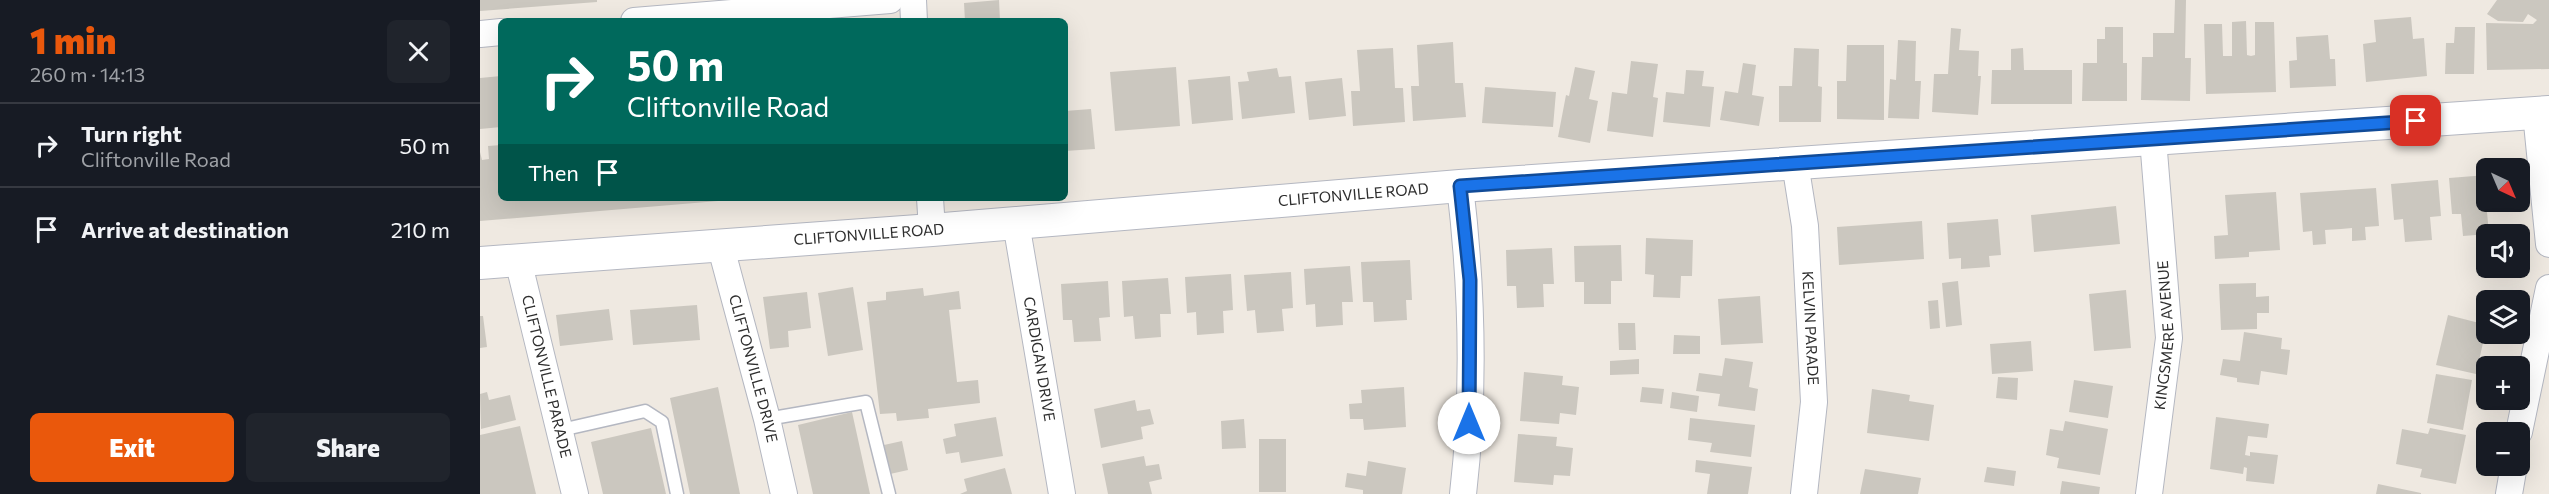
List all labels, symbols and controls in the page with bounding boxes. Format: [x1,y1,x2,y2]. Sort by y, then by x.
text: 1 min [30,17,116,61]
button: close [387,20,450,83]
text: 50 m [627,38,724,90]
icon: right [528,42,606,120]
text: 260 m · 14:13 [30,62,145,86]
text: Cliftonville Road [627,90,829,123]
pin [2390,95,2441,146]
icon: arrive [2399,104,2432,137]
text: Turn right [81,120,182,147]
icon: right [30,129,63,162]
text: 50 m [400,132,450,159]
text: Cliftonville Road [81,147,231,171]
icon: arrive [591,156,624,189]
north arrow [2476,158,2530,212]
map controls [2476,158,2530,476]
text: Then [528,159,579,186]
street label: CLIFTONVILLE ROAD [1277,179,1429,209]
icon: arrive [30,213,63,246]
text: Arrive at destination [81,216,289,243]
text: 210 m [391,216,450,243]
street label: CLIFTONVILLE ROAD [793,219,945,248]
button: sound [2476,224,2530,278]
street label: KINGSMERE AVENUE [2150,260,2177,411]
street label: KELVIN PARADE [1799,270,1823,386]
button: layers [2476,290,2530,344]
street label: CLIFTONVILLE DRIVE [726,292,782,444]
street label: CLIFTONVILLE PARADE [519,293,576,460]
street label: CARDIGAN DRIVE [1021,295,1060,423]
button: + [2476,356,2530,410]
position arrow [1437,391,1501,455]
button: Exit [30,413,234,482]
button: Share [246,413,450,482]
button: − [2476,422,2530,476]

